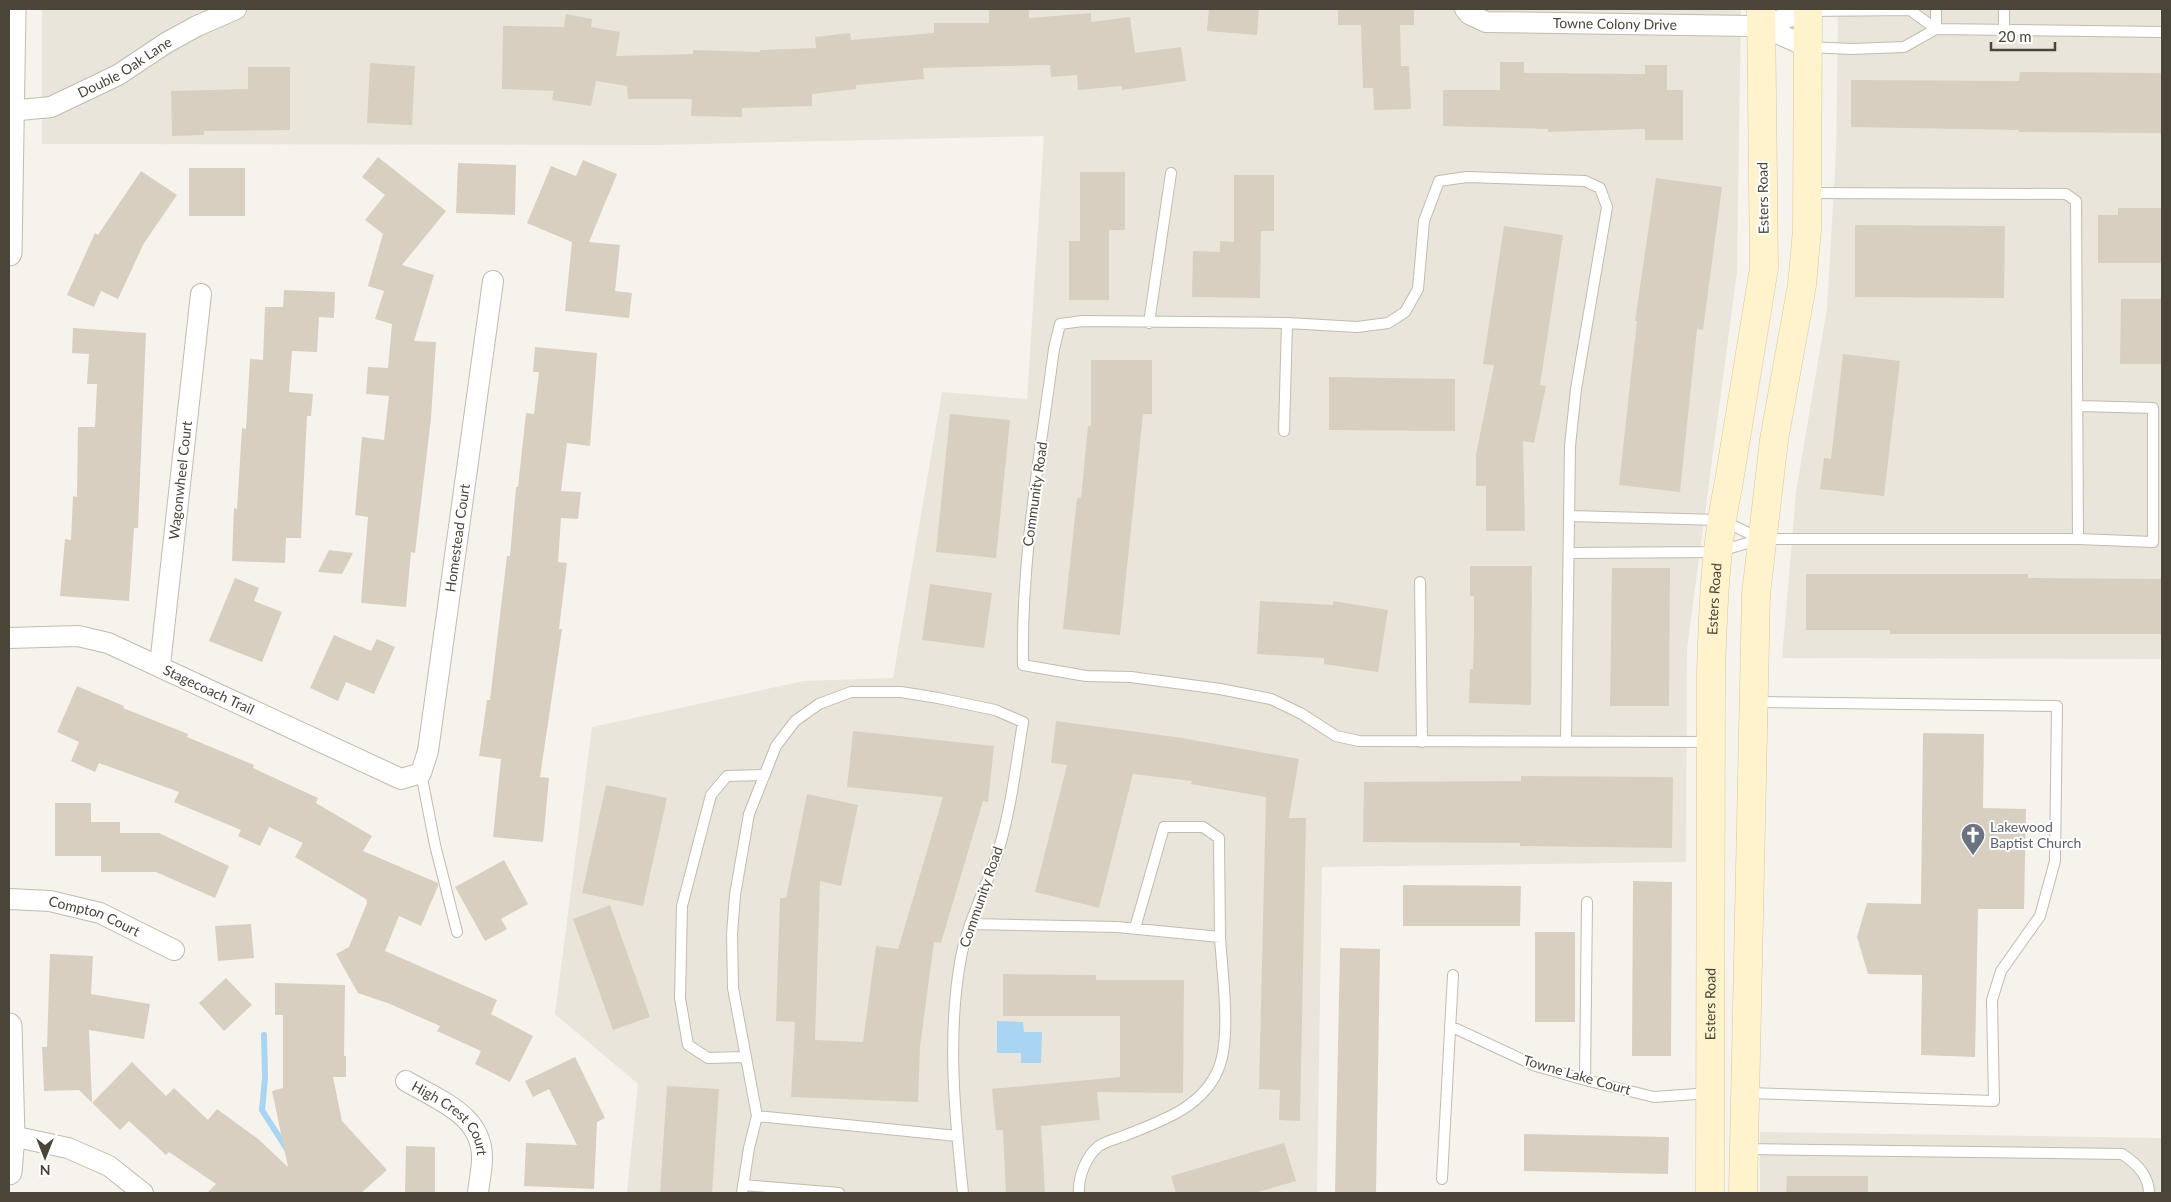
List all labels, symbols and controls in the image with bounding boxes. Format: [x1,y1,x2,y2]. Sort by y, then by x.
street label: Towne Colony Drive [1553,14,1677,33]
scale bar [1991,20,2055,52]
text: 20 m [1998,27,2032,45]
street label: Double Oak Lane [75,33,174,101]
street label: Esters Road [1753,162,1772,234]
street label: Wagonwheel Court [165,420,195,540]
street label: Community Road [1019,440,1050,547]
street label: Homestead Court [441,482,473,593]
street label: Esters Road [1703,562,1725,635]
street label: Stagecoach Trail [161,661,257,718]
place label: Lakewood Baptist Church [1990,818,2081,851]
church icon: Lakewood Baptist Church [1960,822,1986,856]
street label: Community Road [955,844,1006,950]
street label: Compton Court [47,892,143,940]
street label: Esters Road [1701,968,1718,1040]
street label: Towne Lake Court [1521,1051,1633,1098]
street label: High Crest Court [409,1077,491,1156]
north arrow [20,1132,70,1182]
text: N [40,1162,50,1179]

